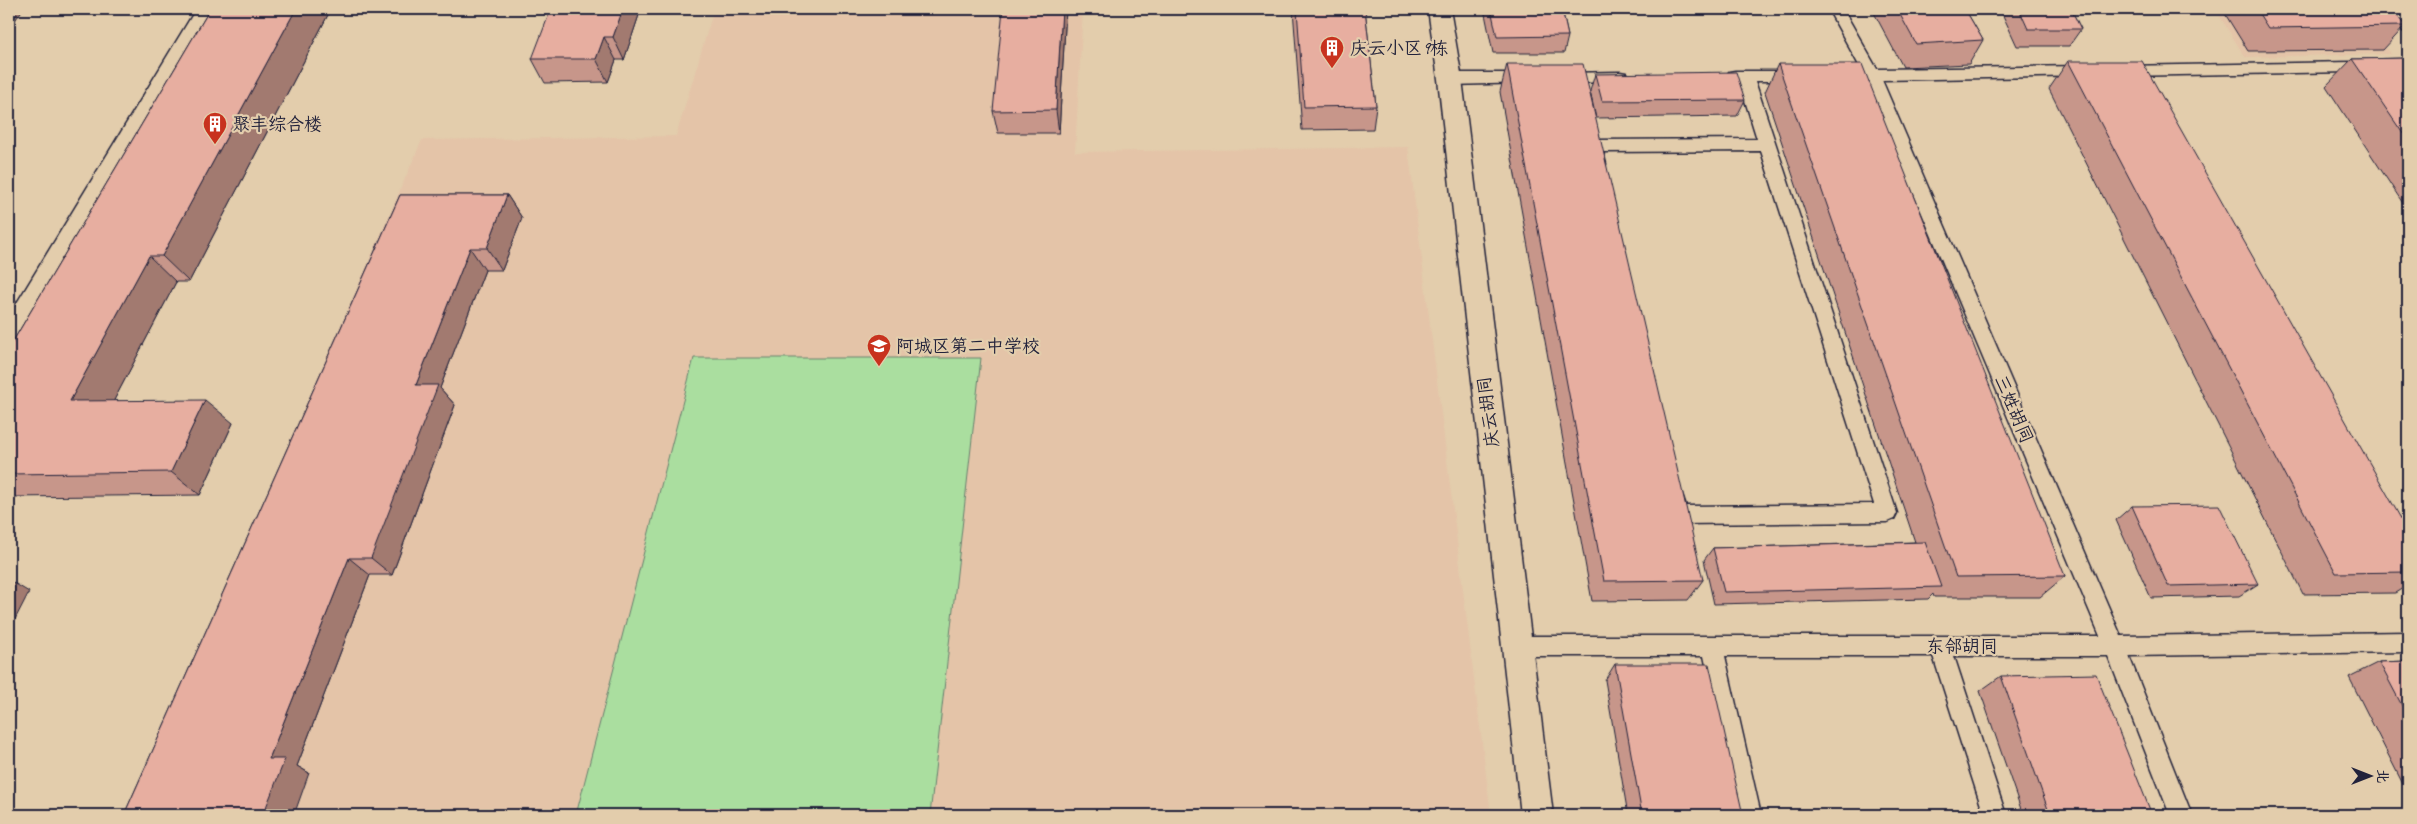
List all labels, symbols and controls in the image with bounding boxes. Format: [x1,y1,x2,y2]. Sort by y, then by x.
building icon: 庆云小区9栋 [1319,35,1345,69]
place label: 庆云小区9栋 [1350,37,1448,59]
building icon: 聚丰综合楼 [202,111,228,145]
place label: 聚丰综合楼 [232,113,322,135]
school or university icon: 阿城区第二中学校 [866,333,892,367]
place label: 阿城区第二中学校 [896,335,1040,357]
street label: 三姓胡同 [1990,372,2038,446]
street label: 庆云胡同 [1473,375,1503,449]
street label: 东邻胡同 [1926,635,1998,657]
north arrow [2344,752,2394,802]
text: 北 [2374,769,2391,783]

